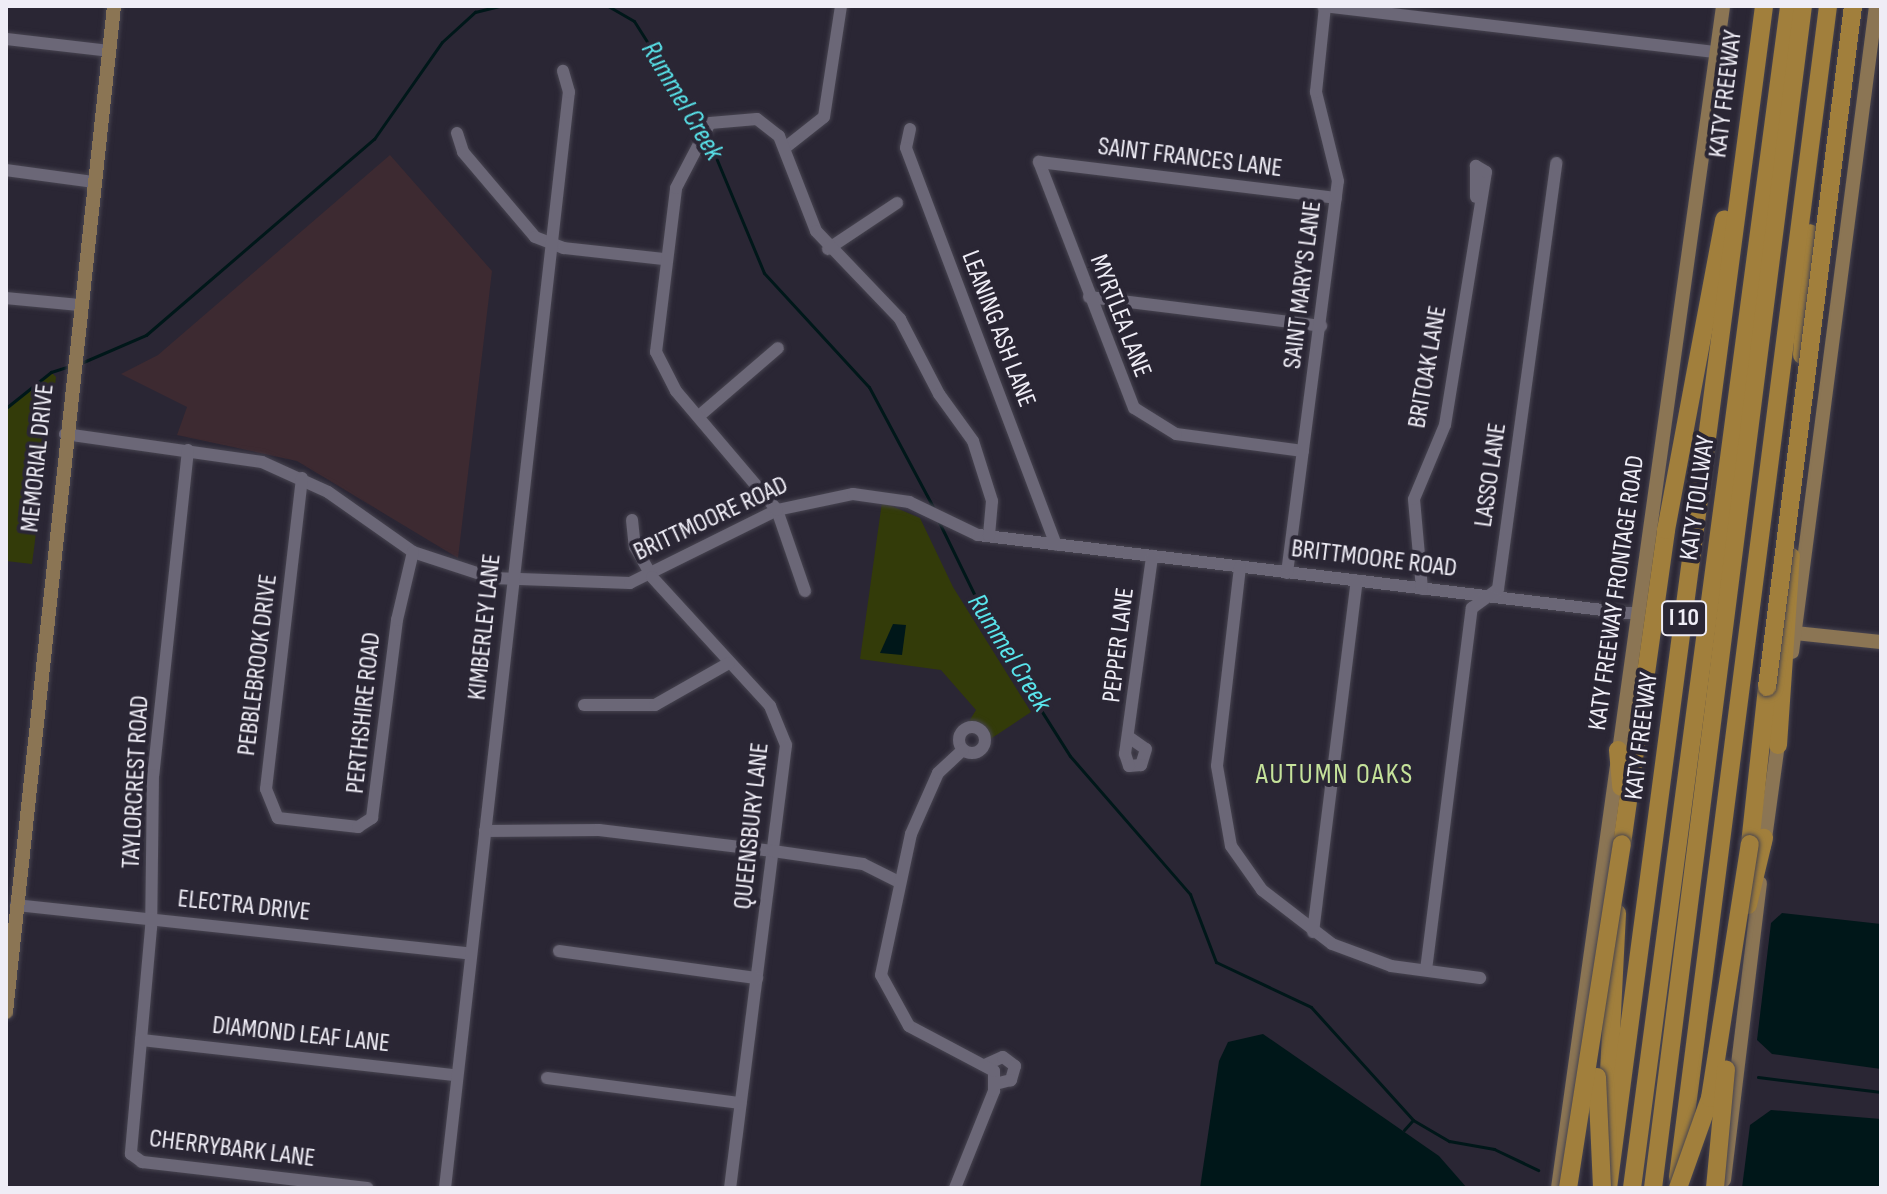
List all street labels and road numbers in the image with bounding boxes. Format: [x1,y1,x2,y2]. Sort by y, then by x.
street label: KATY FREEWAY [1703,28,1749,160]
street label: SAINT FRANCES LANE [1096,131,1284,185]
street label: SAINT MARY'S LANE [1277,199,1329,371]
street label: LEANING ASH LANE [954,247,1042,411]
street label: MYRTLEA LANE [1082,250,1158,382]
street label: BRITOAK LANE [1402,303,1454,431]
street label: MEMORIAL DRIVE [15,382,61,534]
street label: LASSO LANE [1468,421,1514,529]
street label: KATY TOLLWAY [1674,434,1722,562]
street label: KATY FREEWAY FRONTAGE ROAD [1582,454,1652,732]
street label: BRITTMOORE ROAD [629,470,793,568]
street label: BRITTMOORE ROAD [1290,533,1458,585]
street label: KIMBERLEY LANE [462,552,508,702]
street label: PEBBLEBROOK DRIVE [231,572,285,758]
street label: PEPPER LANE [1096,586,1142,704]
road number: I 10 [1660,598,1708,638]
street label: PERTHSHIRE ROAD [340,631,388,795]
street label: KATY FREEWAY [1619,670,1665,802]
street label: TAYLORCREST ROAD [116,695,156,869]
street label: QUEENSBURY LANE [728,741,776,911]
street label: ELECTRA DRIVE [176,884,312,928]
street label: DIAMOND LEAF LANE [211,1010,391,1060]
street label: CHERRYBARK LANE [147,1123,317,1175]

